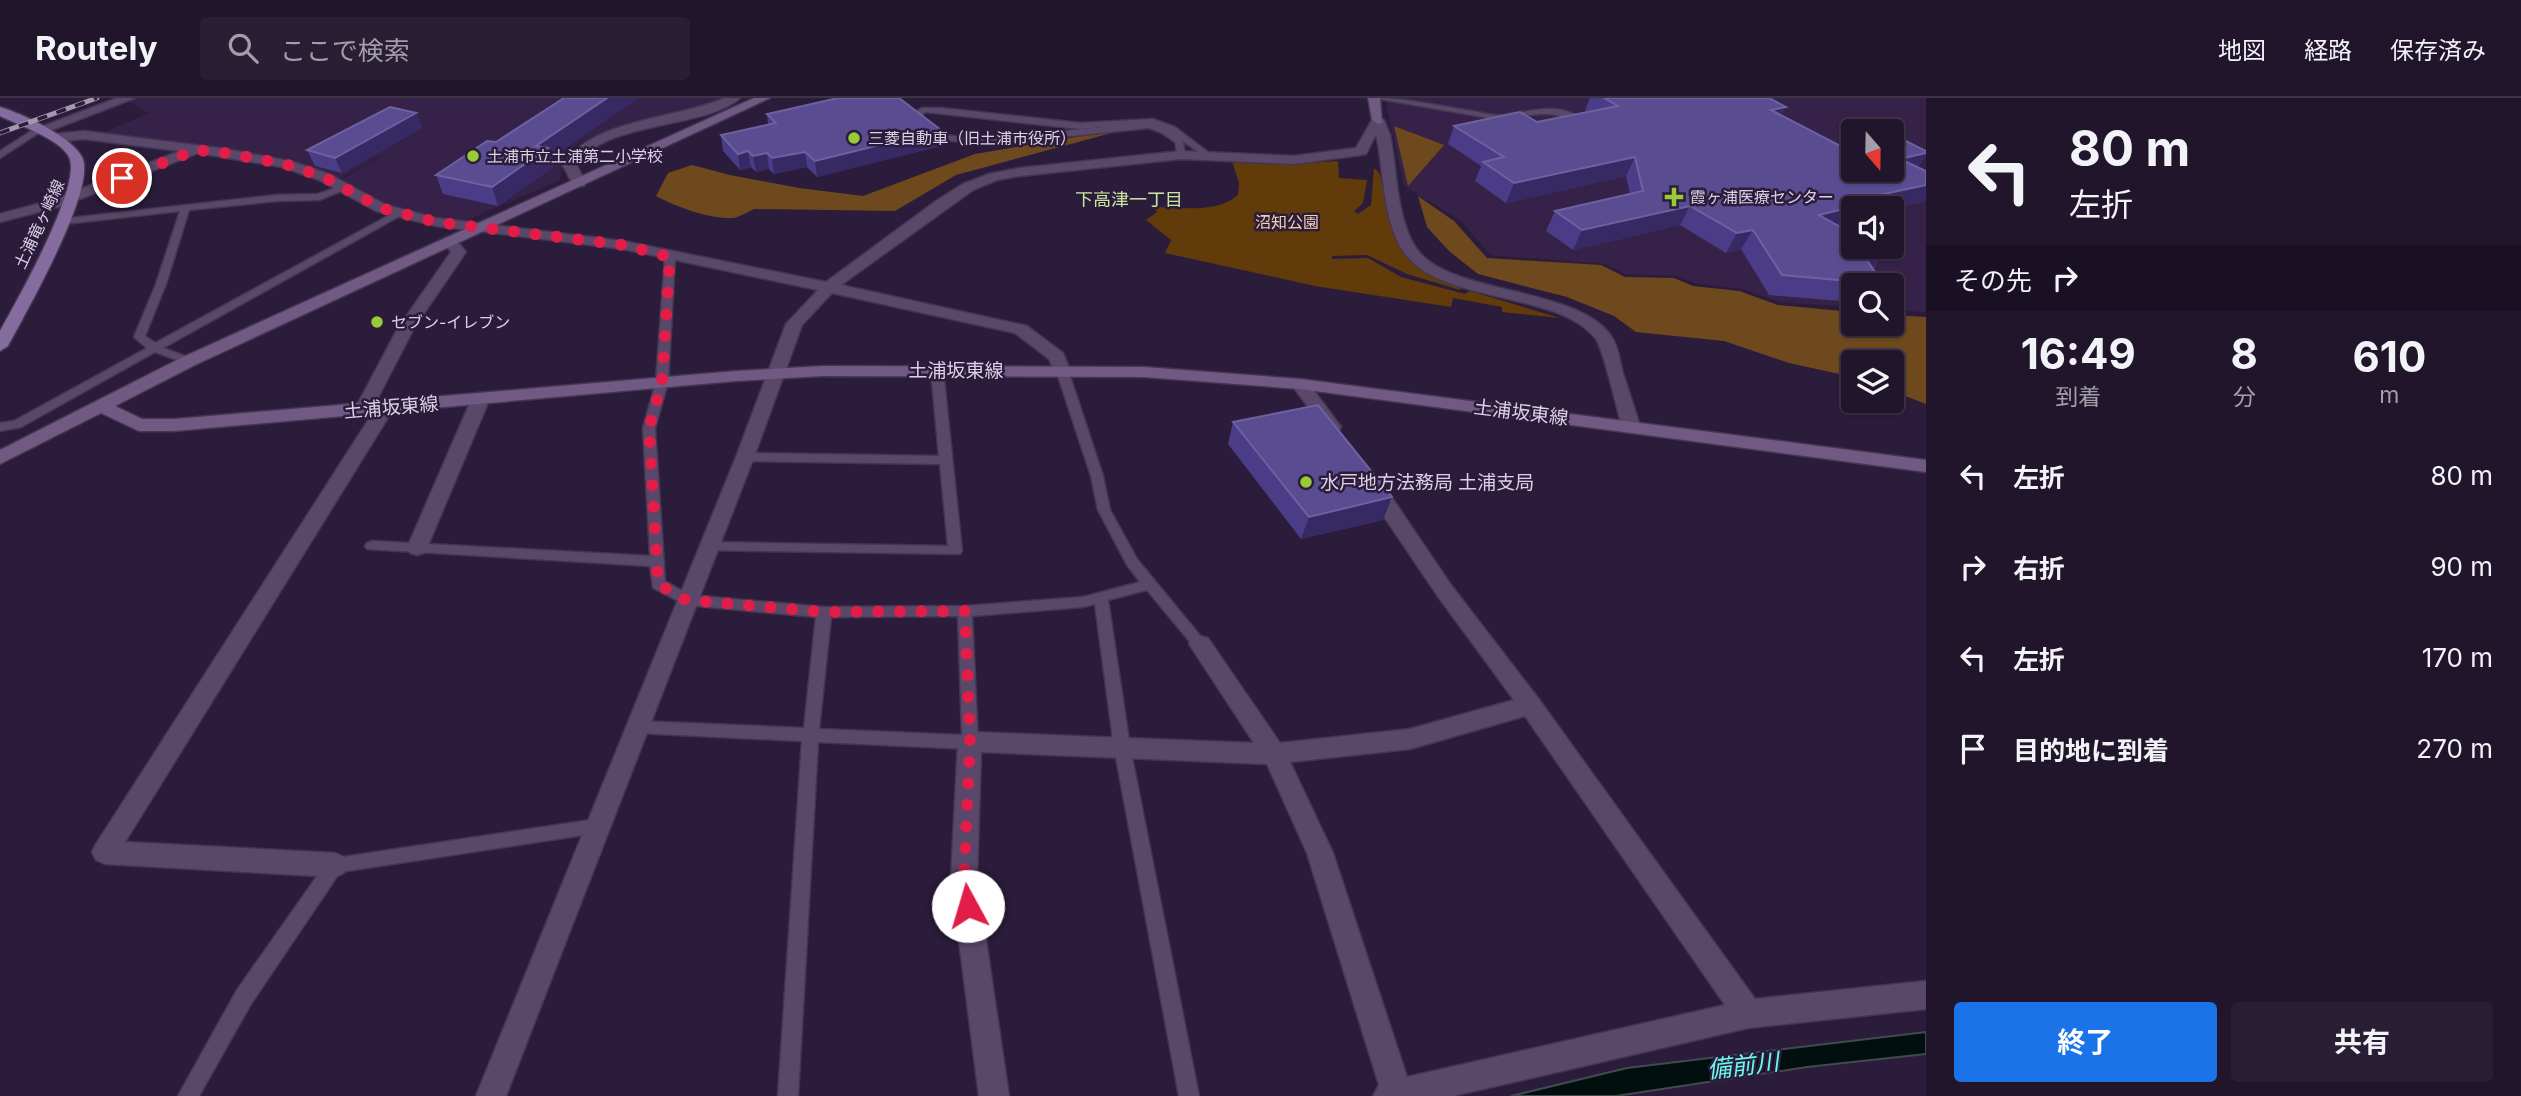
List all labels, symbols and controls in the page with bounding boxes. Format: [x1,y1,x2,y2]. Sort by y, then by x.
search box [200,17,690,80]
text: Routely [35,28,158,68]
icon: search [224,29,262,67]
text: ここで検索 [280,35,410,66]
text: 地図 [2218,36,2266,65]
text: 経路 [2304,36,2352,65]
text: 保存済み [2390,36,2486,65]
north arrow [1841,119,1904,182]
map controls [1841,119,1904,413]
text: 80 m [2069,119,2190,178]
icon: left [1954,126,2045,217]
place label: 三菱自動車（旧土浦市役所） [868,128,1076,148]
marker: 三菱自動車（旧土浦市役所） [846,130,862,146]
place label: 土浦市立土浦第二小学校 [487,146,663,166]
pin [92,148,152,208]
marker: 土浦市立土浦第二小学校 [465,148,481,164]
icon: arrive [103,159,141,197]
street label: 土浦竜ヶ崎線 [10,176,68,272]
text: 左折 [2069,185,2133,224]
marker: 霞ヶ浦医療センター [1664,187,1684,207]
place label: 霞ヶ浦医療センター [1690,187,1834,207]
district label: 下高津一丁目 [1075,189,1183,210]
button: sound [1841,196,1904,259]
park label: 沼知公園 [1255,212,1319,232]
icon: right [2046,259,2084,297]
text: その先 [1954,265,2032,296]
button: search [1841,273,1904,336]
place label: セブン-イレブン [391,312,510,332]
marker: セブン-イレブン [369,314,385,330]
text: 16:49 [2021,328,2136,379]
text: 8 [2231,328,2258,379]
text: 610 [2353,331,2426,382]
button: layers [1841,350,1904,413]
street label: 土浦坂東線 [908,359,1004,382]
text: m [2379,381,2399,409]
text: 到着 [2055,383,2101,411]
text: 分 [2233,383,2256,411]
street label: 土浦坂東線 [343,392,439,423]
street label: 土浦坂東線 [1472,395,1569,430]
icon: left [1954,457,1992,495]
text: 80 m [2430,460,2493,491]
text: 左折 [2013,462,2065,493]
place label: 水戸地方法務局 土浦支局 [1320,471,1534,494]
marker: 水戸地方法務局 土浦支局 [1298,474,1314,490]
icon: right [1954,548,1992,586]
text: 90 m [2430,551,2493,582]
text: 右折 [2013,553,2065,584]
icon: left [1954,639,1992,677]
text: 170 m [2422,642,2493,673]
text: 左折 [2013,644,2065,675]
icon: arrive [1954,730,1992,768]
text: 270 m [2416,733,2493,764]
text: 目的地に到着 [2013,735,2169,766]
position arrow [931,869,1005,943]
button: 終了 [1954,1002,2217,1082]
button: 共有 [2231,1002,2493,1082]
water label: 備前川 [1705,1046,1783,1084]

